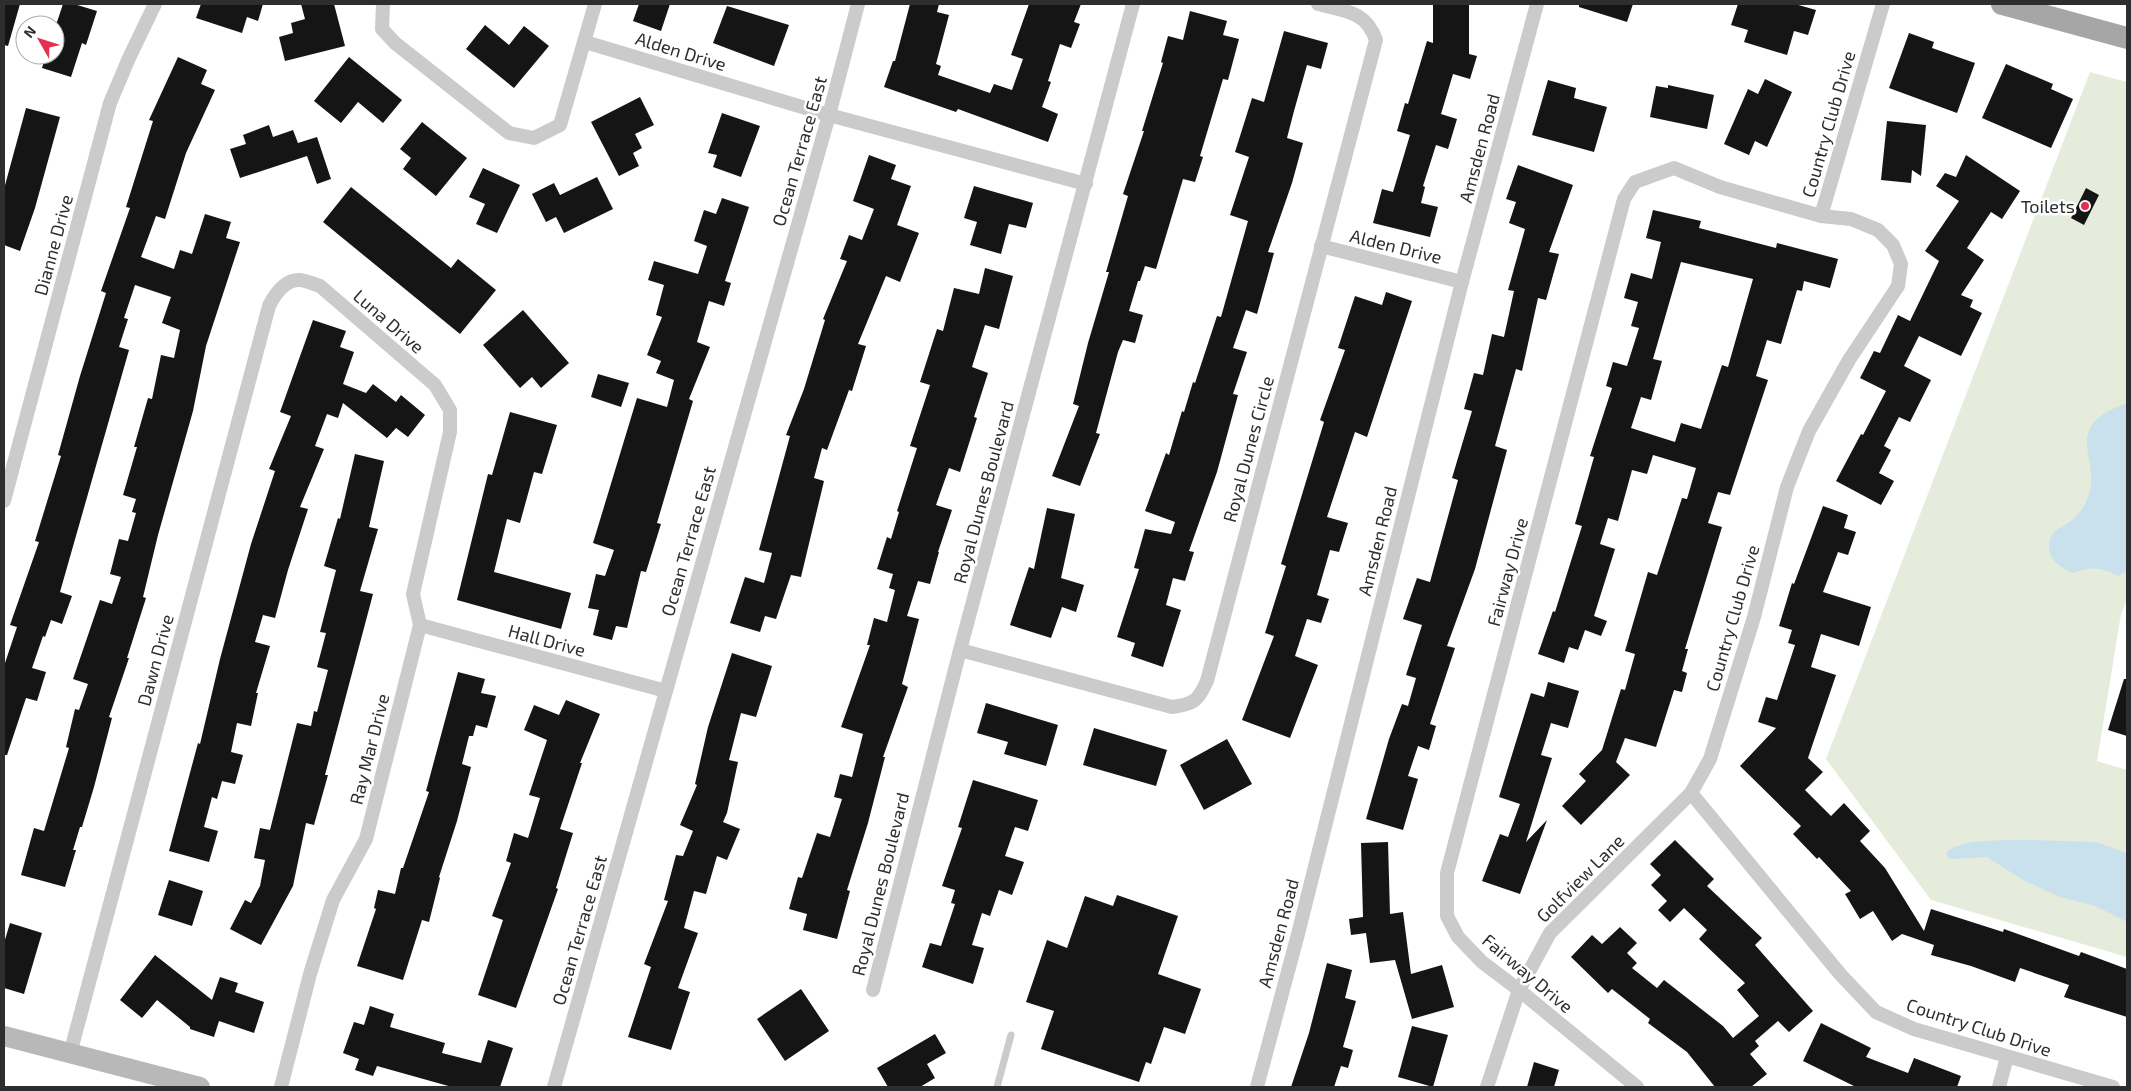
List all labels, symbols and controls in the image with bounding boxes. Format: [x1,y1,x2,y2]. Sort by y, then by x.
north arrow [15,15,65,65]
text: N [20,22,39,41]
street label: Alden Drive [633,27,729,75]
street label: Country Club Drive [1797,48,1859,200]
street label: Ocean Terrace East [767,73,831,229]
street label: Amsden Road [1454,91,1504,205]
street label: Dianne Drive [29,192,77,298]
place label: Toilets [2021,195,2075,217]
marker: Toilets [2079,200,2091,212]
street label: Alden Drive [1348,224,1444,268]
street label: Luna Drive [349,284,429,358]
street label: Royal Dunes Circle [1218,374,1278,524]
street label: Royal Dunes Boulevard [948,398,1018,586]
street label: Ocean Terrace East [656,463,720,619]
street label: Amsden Road [1353,484,1401,598]
street label: Fairway Drive [1482,515,1532,629]
street label: Country Club Drive [1701,542,1763,694]
street label: Dawn Drive [132,612,178,708]
street label: Hall Drive [506,619,588,661]
street label: Ray Mar Drive [345,691,393,807]
street label: Royal Dunes Boulevard [847,790,913,978]
street label: Golfview Lane [1532,830,1628,926]
street label: Ocean Terrace East [547,852,611,1008]
street label: Amsden Road [1253,876,1303,990]
street label: Fairway Drive [1478,929,1578,1017]
street label: Country Club Drive [1904,993,2054,1061]

